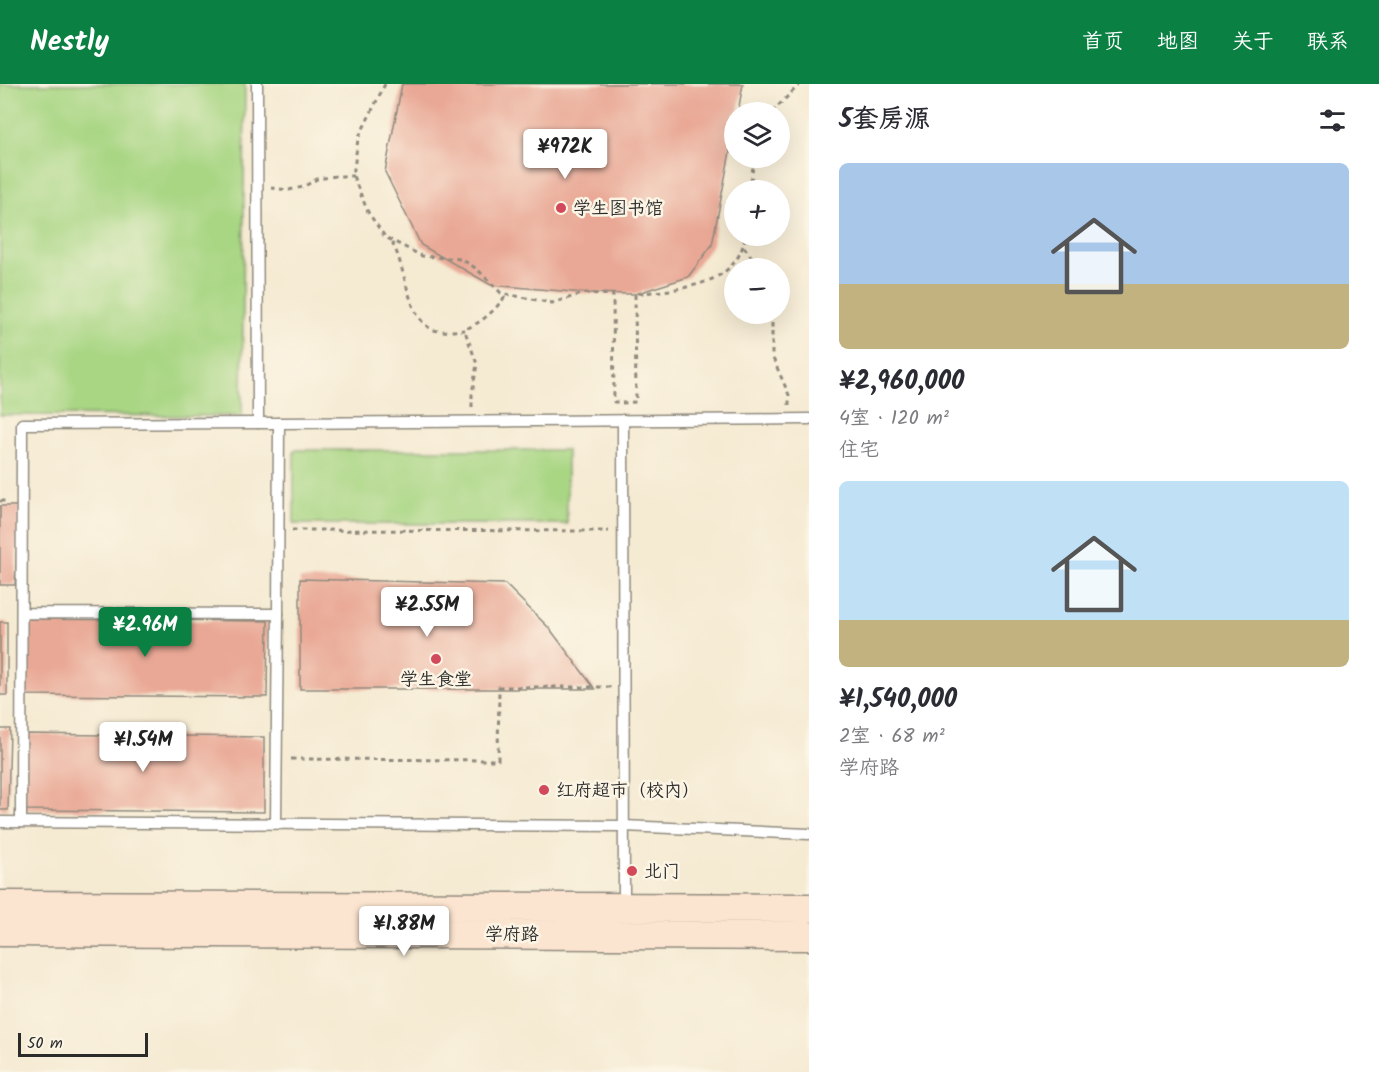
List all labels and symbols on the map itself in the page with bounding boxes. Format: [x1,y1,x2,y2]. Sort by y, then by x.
pin: ¥972K [523,129,607,180]
place label: 学生图书馆 [573,195,663,224]
marker: 学生图书馆 [554,201,568,215]
pin: ¥2.55M [378,587,476,638]
pin: ¥2.96M [96,607,194,658]
marker: 学生食堂 [429,652,443,666]
place label: 学生食堂 [400,666,472,695]
pin: ¥1.54M [94,722,192,773]
place label: 红府超市（校内） [556,777,700,806]
marker: 红府超市（校内） [537,783,551,797]
place label: 北门 [644,858,680,887]
marker: 北门 [625,864,639,878]
pin: ¥1.88M [355,906,453,957]
street label: 学府路 [485,921,539,950]
scale bar [18,1030,148,1058]

